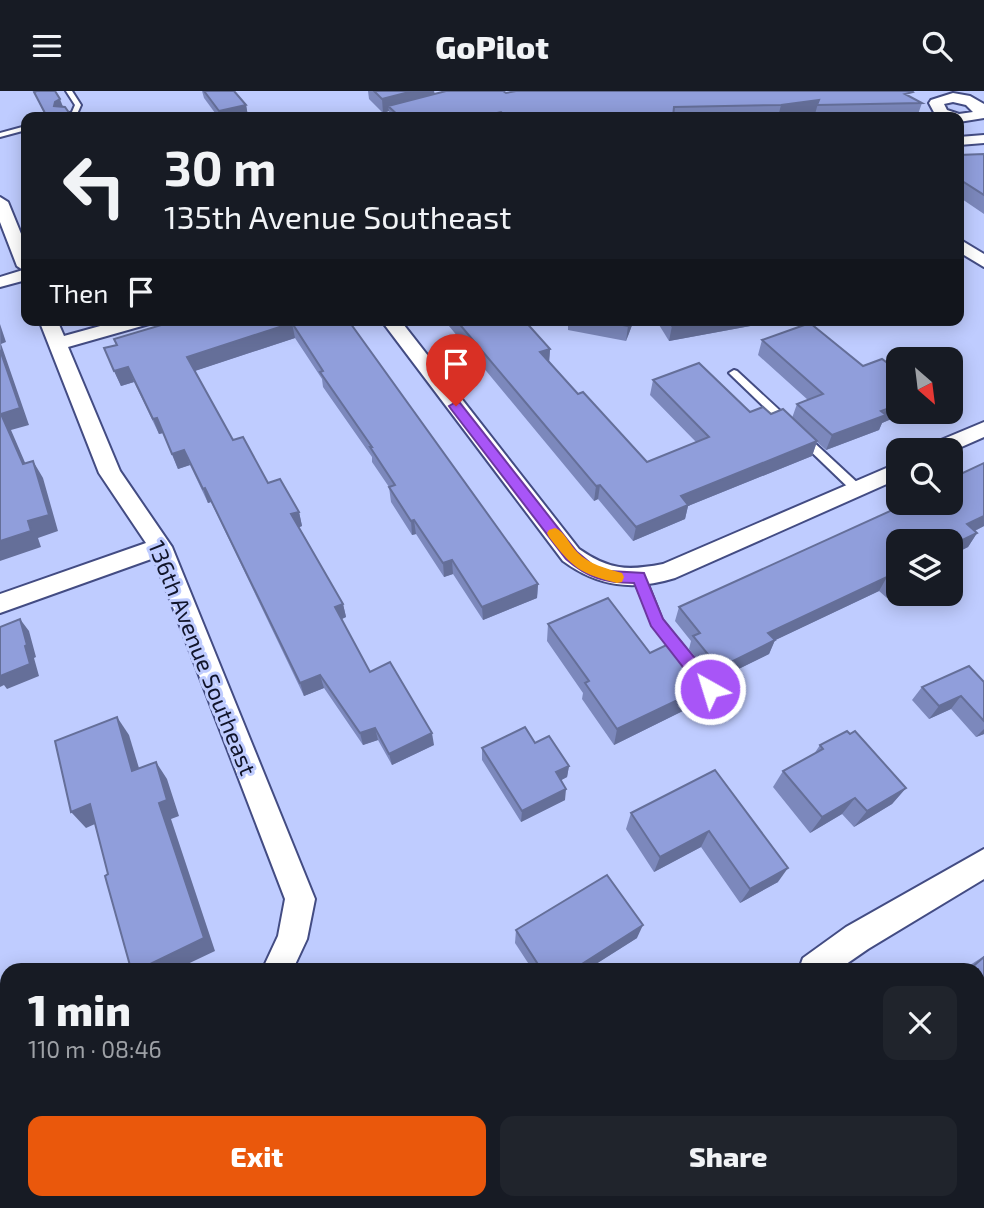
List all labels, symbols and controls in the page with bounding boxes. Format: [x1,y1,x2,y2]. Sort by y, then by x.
icon: menu [28,27,66,65]
text: GoPilot [435,27,549,65]
icon: search [918,27,956,65]
text: 30 m [164,137,276,196]
icon: left [49,140,140,231]
text: 135th Avenue Southeast [164,197,512,235]
icon: arrive [122,273,160,311]
text: Then [49,277,108,308]
pin [426,334,486,406]
icon: arrive [437,345,475,383]
north arrow [886,347,962,423]
map controls [886,347,963,606]
button: search [886,438,963,515]
button: layers [886,529,963,606]
street label: 136th Avenue Southeast [143,536,263,779]
position arrow [673,652,747,726]
text: 1 min [28,984,131,1034]
button: close [883,986,957,1060]
text: 110 m · 08:46 [28,1035,162,1063]
button: Exit [28,1116,486,1196]
button: Share [500,1116,957,1196]

